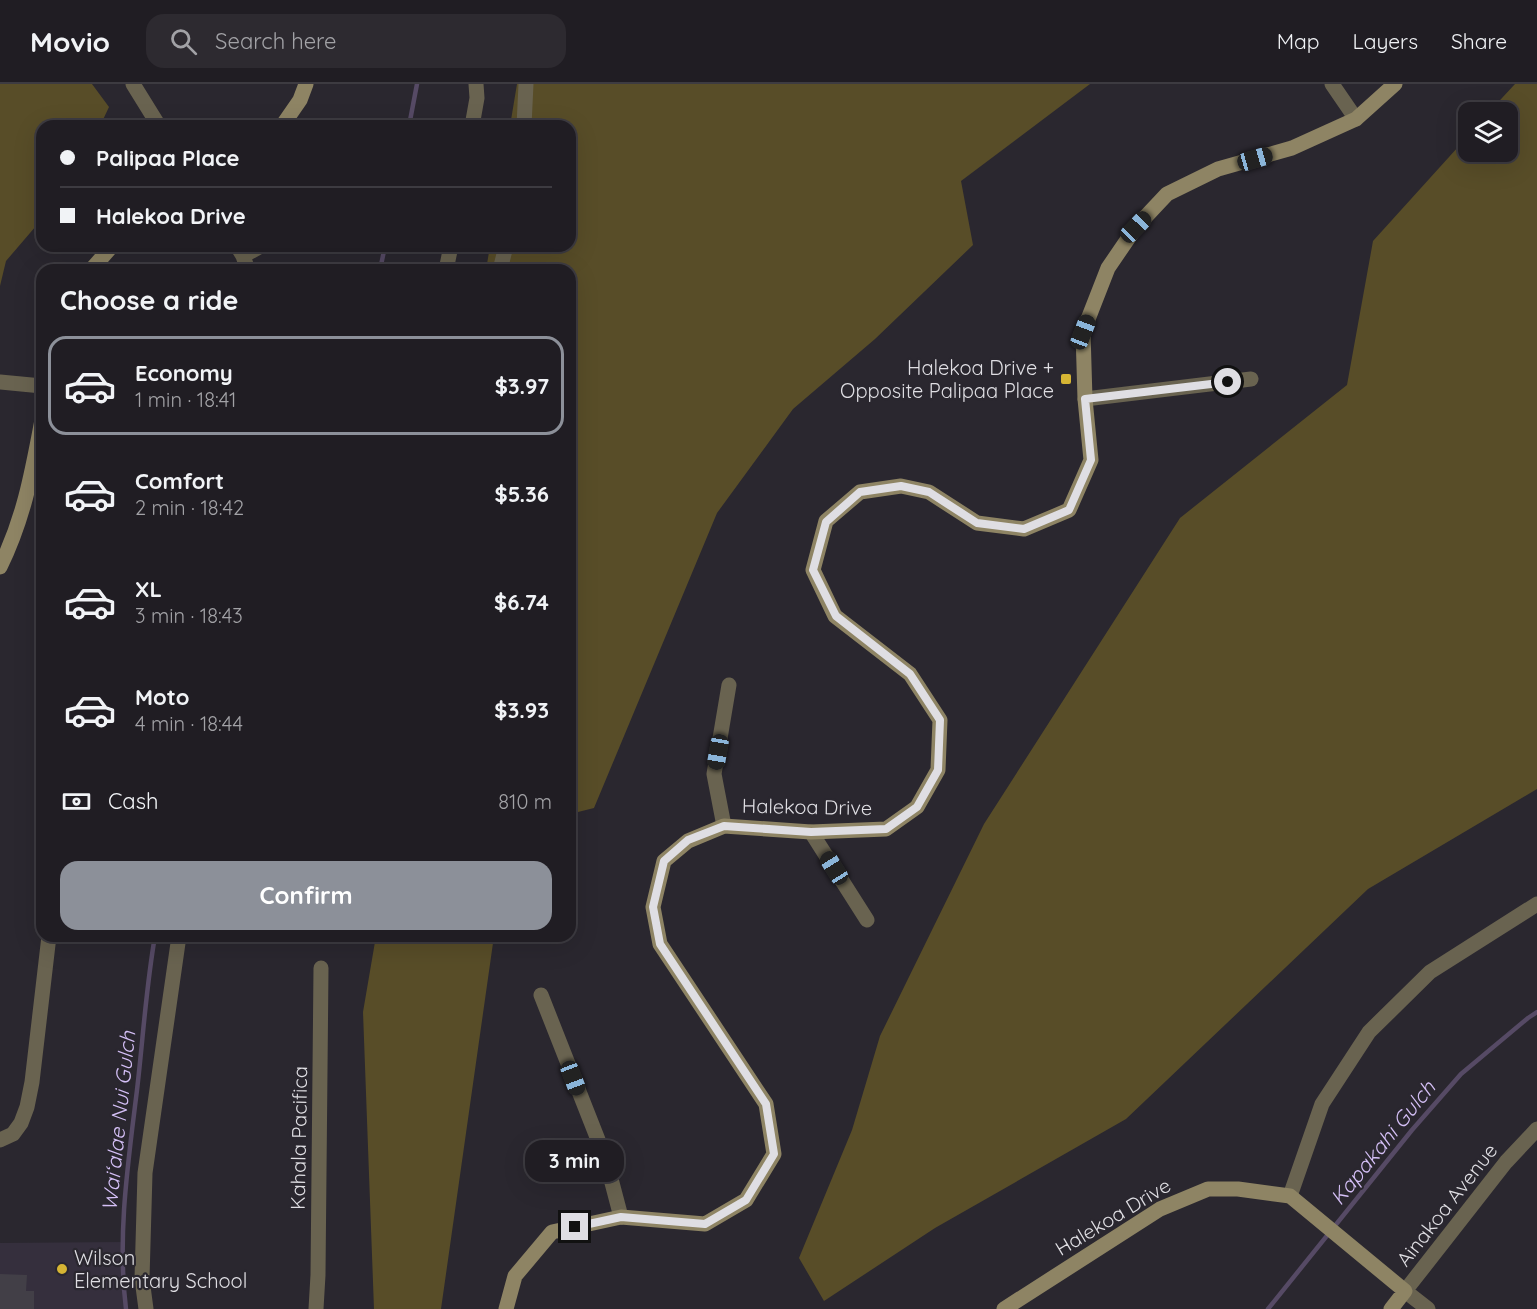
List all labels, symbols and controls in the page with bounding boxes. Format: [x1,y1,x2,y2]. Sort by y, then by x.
search box [146,14,566,68]
text: Movio [30,24,110,59]
icon: search [167,25,200,58]
text: Search here [215,27,337,55]
text: Map [1277,28,1320,54]
text: Layers [1353,28,1418,54]
text: Share [1451,28,1507,54]
map controls [1458,102,1518,162]
button: layers [1458,102,1518,162]
text: Palipaa Place [96,144,239,172]
car [1235,145,1275,173]
text: Halekoa Drive [96,202,246,230]
car [1117,208,1155,246]
text: Choose a ride [60,283,238,317]
car [1068,312,1098,352]
place label: Halekoa Drive + Opposite Palipaa Place [840,355,1054,403]
icon: car [63,359,117,413]
text: Economy [135,359,233,387]
route start [1214,368,1241,395]
text: $3.97 [495,372,549,400]
marker: Halekoa Drive + Opposite Palipaa Place [1059,372,1073,386]
text: 1 min · 18:41 [135,387,237,412]
icon: car [63,467,117,521]
text: Comfort [135,467,224,495]
text: $5.36 [495,480,549,508]
text: 2 min · 18:42 [135,495,244,520]
icon: car [63,575,117,629]
text: XL [135,575,162,603]
text: $6.74 [494,588,549,616]
text: 3 min · 18:43 [135,603,243,628]
icon: car [63,683,117,737]
text: Moto [135,683,189,711]
text: $3.93 [494,696,549,724]
text: 4 min · 18:44 [135,711,243,736]
car [706,733,730,771]
icon: cash [60,785,93,818]
text: Cash [108,787,159,815]
text: 810 m [498,789,552,814]
street label: Halekoa Drive [742,793,872,820]
car [817,848,851,888]
button: Confirm [60,861,552,930]
water label: Waiʻalae Nui Gulch [96,1029,140,1212]
car [558,1058,588,1098]
street label: Kahala Pacifica [285,1066,312,1210]
water label: Kapakahi Gulch [1324,1074,1441,1210]
street label: Ainakoa Avenue [1391,1138,1502,1271]
callout: 3 min [526,1140,624,1182]
text: 3 min [549,1148,600,1173]
street label: Halekoa Drive [1050,1172,1175,1261]
route end [561,1213,588,1240]
place label: Wilson Elementary School [74,1245,247,1293]
marker: Wilson Elementary School [55,1262,69,1276]

